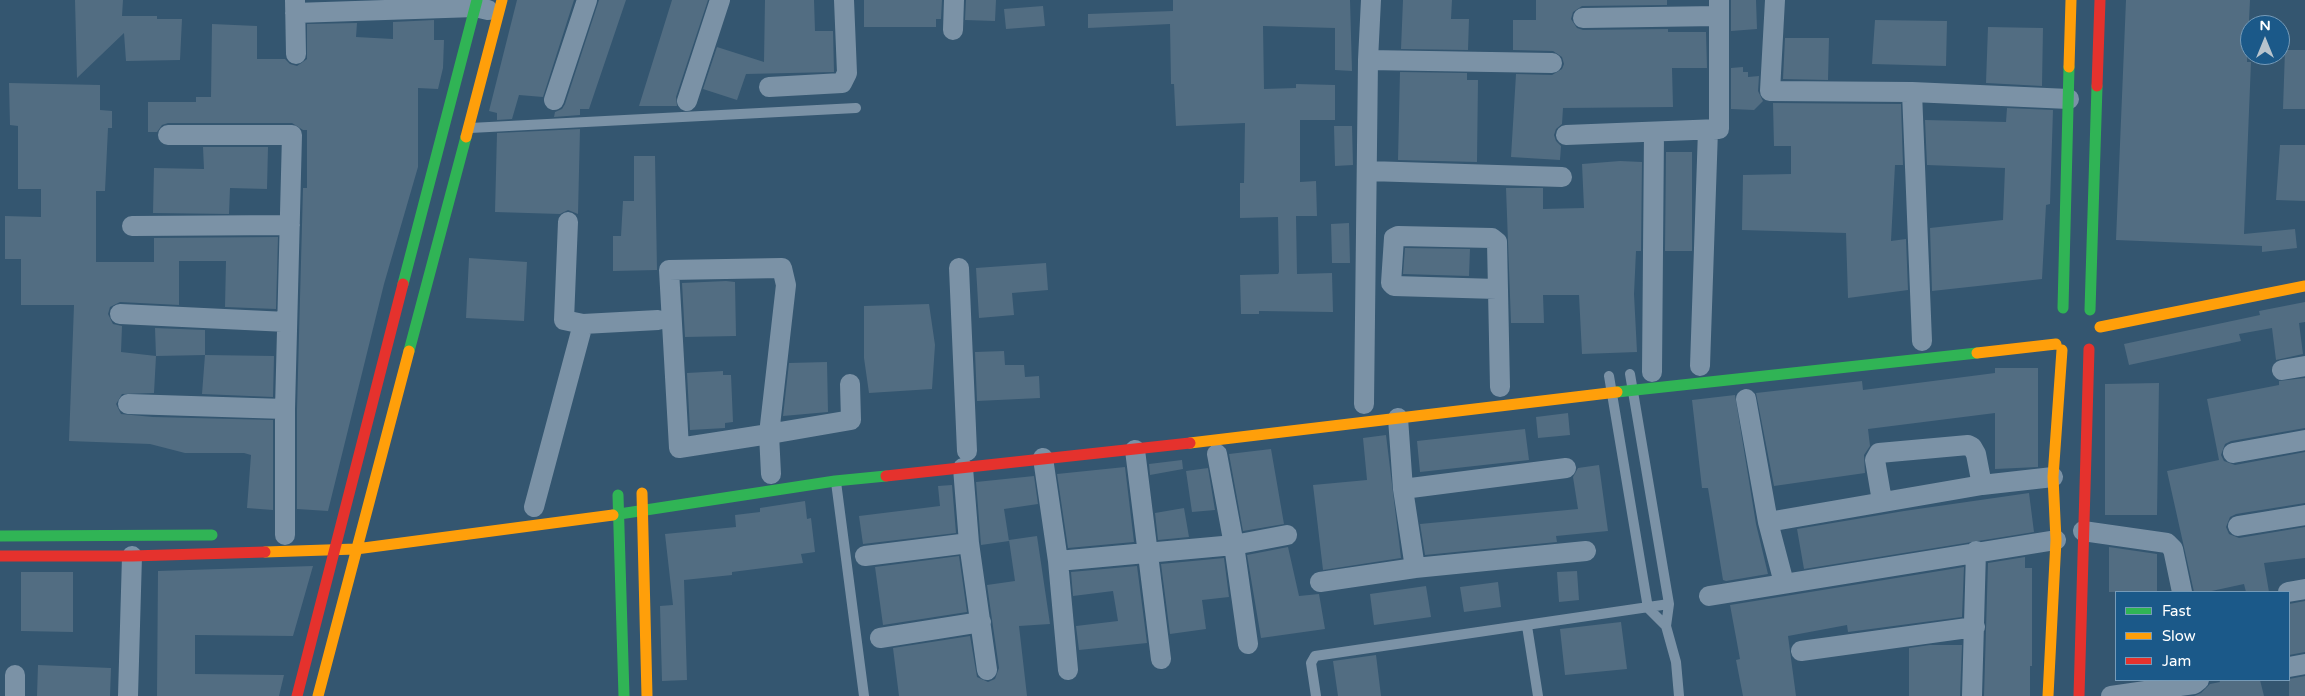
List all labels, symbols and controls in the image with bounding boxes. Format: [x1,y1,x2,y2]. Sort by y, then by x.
north arrow [2240,15,2290,65]
text: N [2259,17,2271,34]
legend [2115,591,2290,681]
text: Fast [2162,602,2191,620]
text: Slow [2162,627,2196,645]
text: Jam [2162,652,2191,670]

